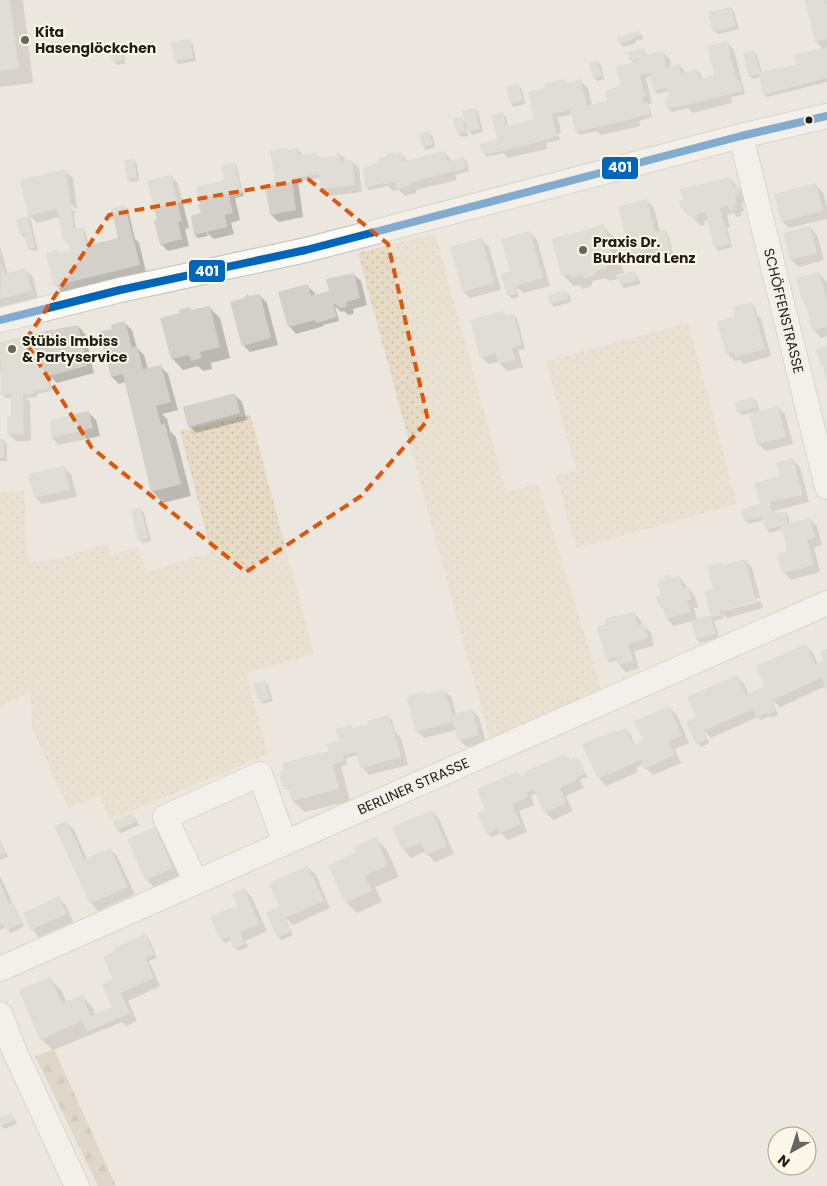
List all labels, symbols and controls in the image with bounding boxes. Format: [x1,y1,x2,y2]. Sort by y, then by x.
place label: Kita Hasenglöckchen [35,22,156,58]
marker: Kita Hasenglöckchen [19,34,31,46]
unlabelled marker [804,115,814,125]
line badge: 401 [601,156,639,180]
text: 401 [608,157,632,177]
place label: Praxis Dr. Burkhard Lenz [593,232,695,268]
marker: Praxis Dr. Burkhard Lenz [577,244,589,256]
street label: SCHÖFFENSTRASSE [759,246,809,376]
line badge: 401 [188,259,226,283]
text: 401 [195,261,219,281]
place label: Stübis Imbiss & Partyservice [22,331,128,367]
marker: Stübis Imbiss & Partyservice [6,343,18,355]
street label: BERLINER STRASSE [354,753,472,820]
north arrow [767,1126,817,1176]
text: N [773,1150,794,1172]

